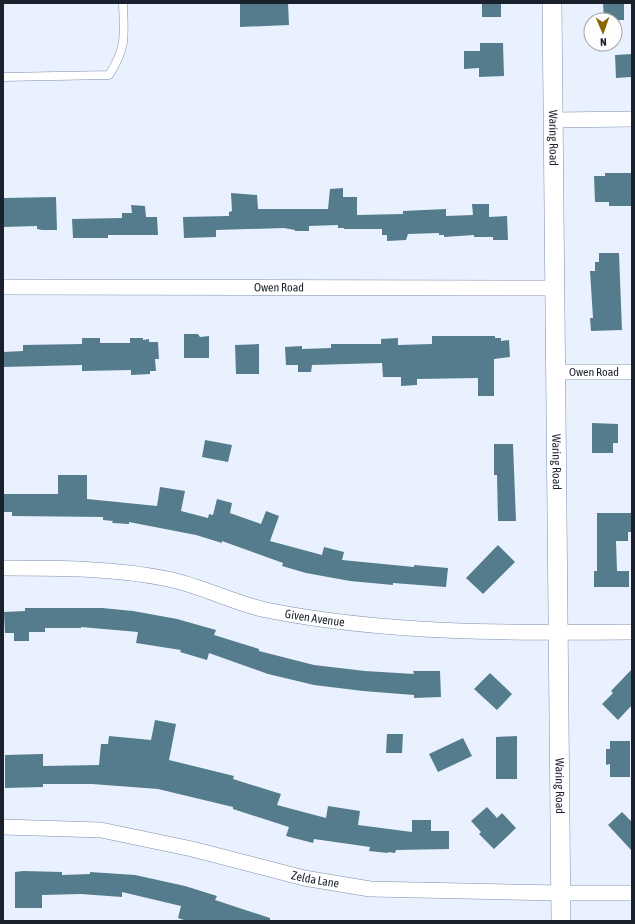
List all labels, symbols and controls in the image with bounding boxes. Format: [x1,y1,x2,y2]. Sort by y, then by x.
north arrow [583,12,623,52]
text: N [600,36,607,48]
street label: Waring Road [546,110,561,166]
street label: Owen Road [254,280,304,295]
street label: Owen Road [569,365,619,379]
street label: Waring Road [549,434,564,490]
street label: Given Avenue [284,607,345,629]
street label: Waring Road [552,758,567,814]
street label: Zelda Lane [290,868,340,891]

